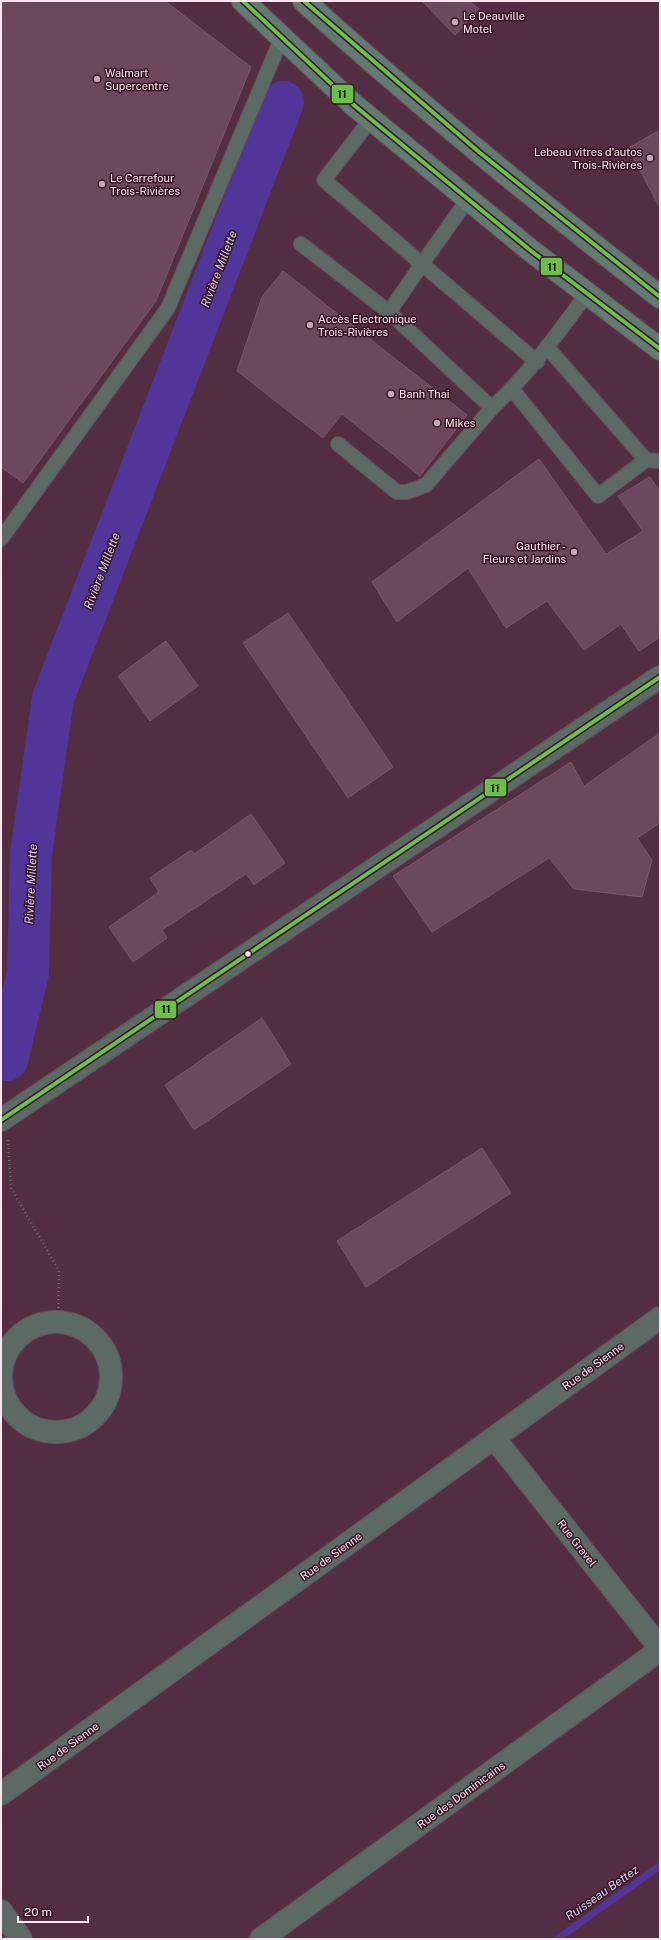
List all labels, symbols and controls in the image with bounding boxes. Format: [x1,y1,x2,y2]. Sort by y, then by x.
place label: Le Deauville Motel [463,10,525,35]
marker: Le Deauville Motel [450,17,460,27]
place label: Walmart Supercentre [105,67,169,92]
marker: Walmart Supercentre [92,74,102,84]
line badge: 11 [331,84,354,104]
text: 11 [337,88,347,100]
place label: Lebeau vitres d'autos Trois-Rivières [534,146,642,171]
marker: Lebeau vitres d'autos Trois-Rivières [645,153,655,163]
place label: Le Carrefour Trois-Rivières [110,172,180,197]
marker: Le Carrefour Trois-Rivières [97,179,107,189]
water label: Rivière Millette [198,228,240,309]
line badge: 11 [540,257,563,276]
text: 11 [547,261,557,273]
place label: Accès Electronique Trois-Rivières [318,313,417,338]
marker: Accès Electronique Trois-Rivières [305,320,315,330]
place label: Banh Thai [399,388,449,400]
marker: Banh Thai [386,389,396,399]
place label: Mikes [445,417,476,429]
marker: Mikes [432,418,442,428]
water label: Rivière Millette [81,530,123,611]
place label: Gauthier - Fleurs et Jardins [483,540,566,565]
marker: Gauthier - Fleurs et Jardins [569,547,579,557]
line badge: 11 [484,778,507,797]
text: 11 [490,782,500,794]
water label: Rivière Millette [22,843,40,925]
unlabelled marker [243,949,253,959]
line badge: 11 [154,1000,177,1019]
text: 11 [161,1003,171,1015]
street label: Rue de Sienne [560,1340,626,1392]
street label: Rue Gravel [555,1517,599,1569]
street label: Rue de Sienne [298,1530,364,1582]
street label: Rue de Sienne [35,1720,101,1772]
street label: Rue des Dominicains [415,1759,507,1831]
water label: Ruisseau Bettez [563,1862,642,1923]
scale bar [18,1898,88,1924]
text: 20 m [24,1905,52,1919]

